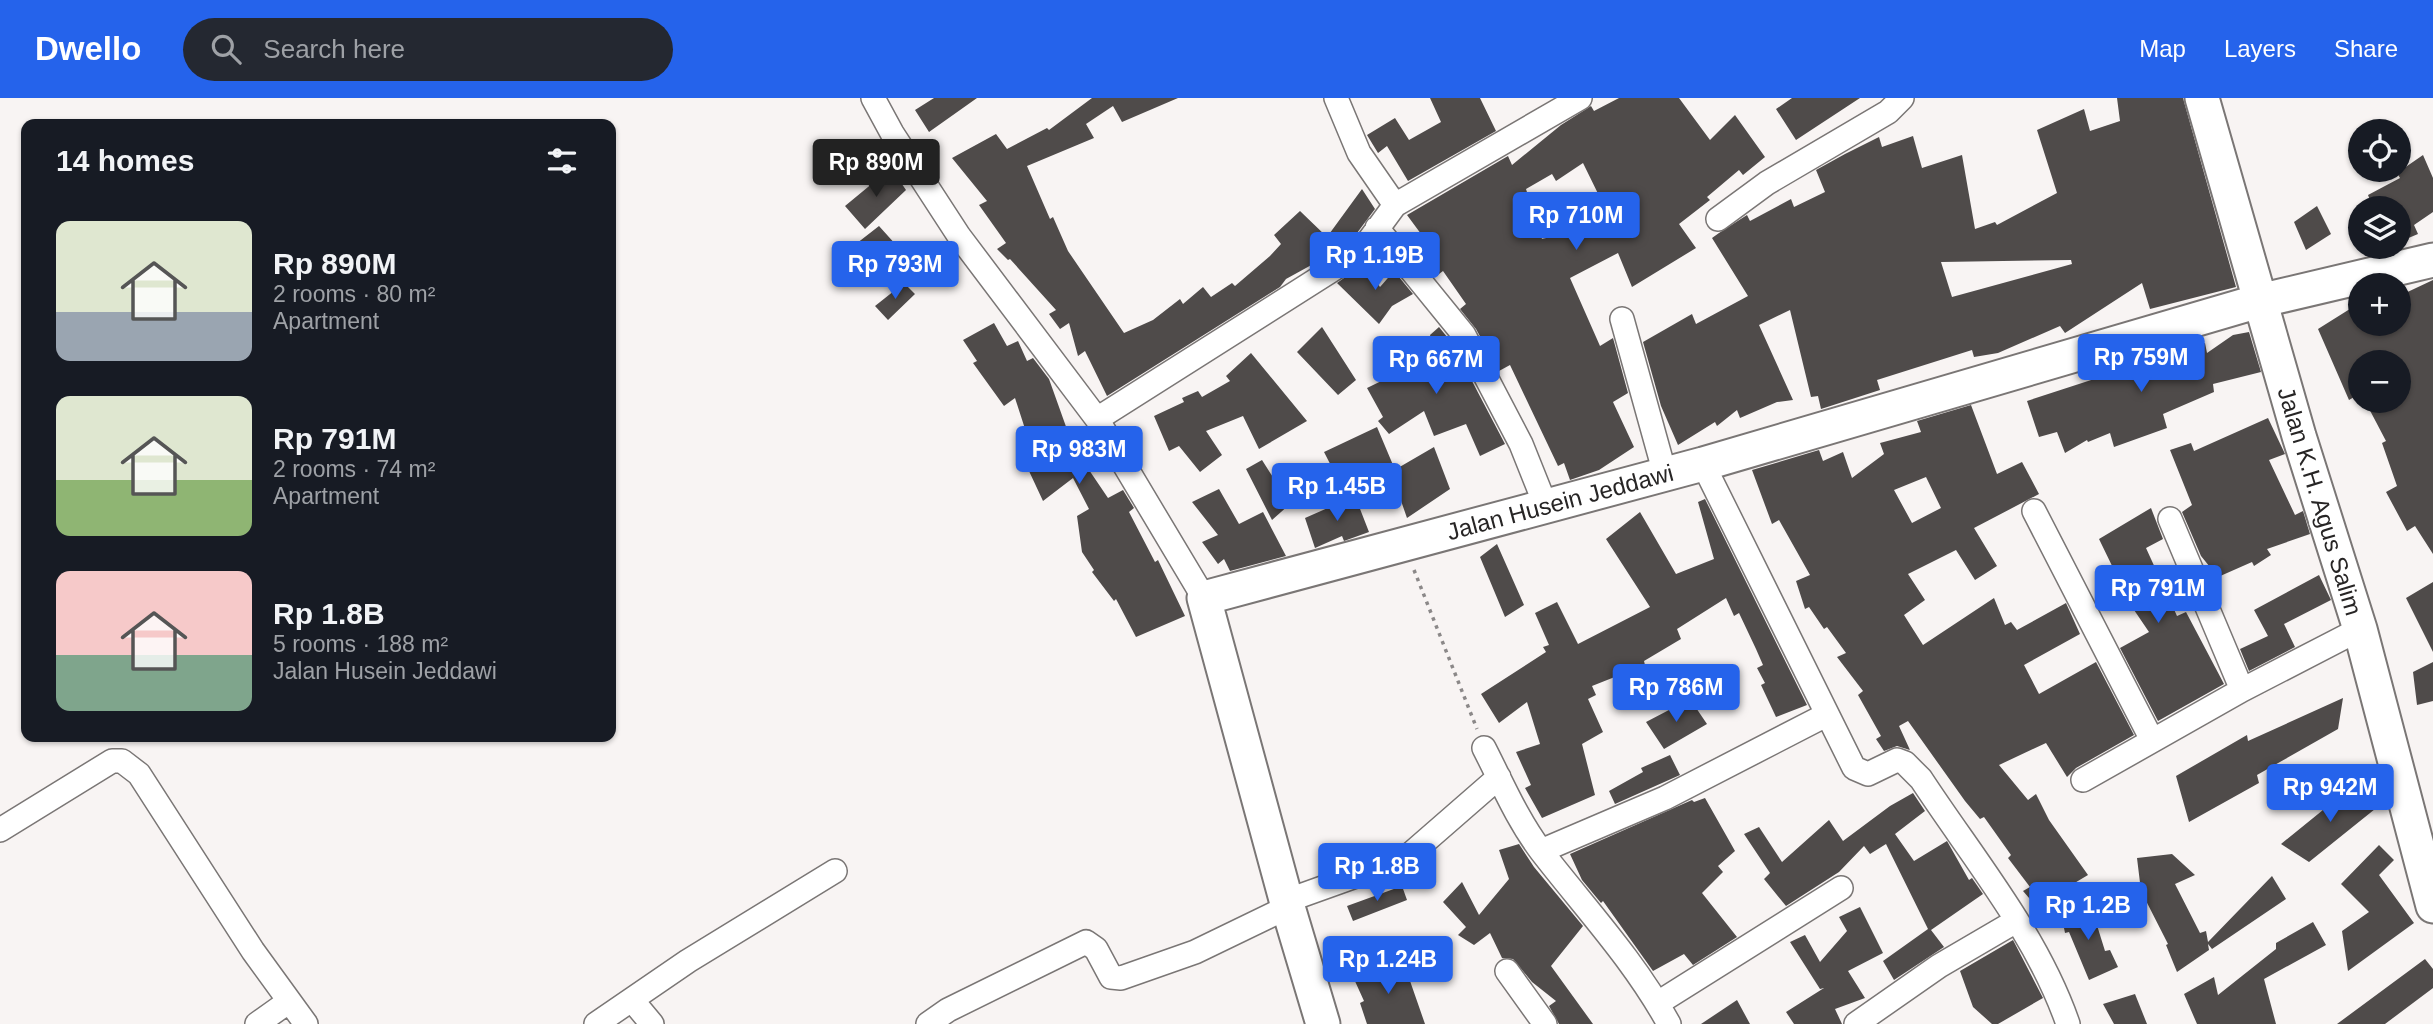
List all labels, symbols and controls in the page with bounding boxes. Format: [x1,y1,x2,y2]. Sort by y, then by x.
search box [183,18,673,81]
text: Dwello [35,30,141,67]
icon: search [207,30,245,68]
text: Search here [263,34,405,64]
text: Map [2139,35,2186,62]
text: Layers [2224,35,2296,62]
text: Share [2334,35,2398,62]
map controls [2348,119,2411,413]
button: locate [2348,119,2411,182]
pin: Rp 890M [811,140,941,199]
icon: filters [543,142,581,180]
text: 14 homes [56,144,194,177]
text: Rp 890M [829,149,923,175]
pin: Rp 710M [1511,192,1641,252]
button: layers [2348,196,2411,259]
text: Rp 710M [1529,202,1623,228]
pin: Rp 1.19B [1303,232,1447,292]
pin: Rp 793M [830,242,960,301]
text: Rp 1.19B [1326,242,1424,268]
text: Rp 890M [273,247,396,280]
icon: home [112,249,196,333]
text: Rp 793M [848,251,942,277]
button: + [2348,273,2411,336]
text: 2 rooms · 80 m² [273,281,435,307]
text: Apartment [273,308,379,334]
pin: Rp 759M [2076,334,2206,394]
pin: Rp 667M [1371,336,1501,396]
text: Rp 759M [2094,344,2188,370]
text: Rp 667M [1389,346,1483,372]
button: − [2348,350,2411,413]
street label: Jalan K.H. Agus Salim [2272,384,2368,618]
text: Rp 791M [273,422,396,455]
icon: home [112,424,196,508]
pin: Rp 983M [1014,426,1144,486]
text: Rp 983M [1032,436,1126,462]
text: 2 rooms · 74 m² [273,456,435,482]
street label: Jalan Husein Jeddawi [1444,459,1676,545]
pin: Rp 1.45B [1265,464,1409,523]
text: Rp 1.45B [1288,473,1386,499]
text: Apartment [273,483,379,509]
pin: Rp 791M [2093,566,2223,625]
text: Rp 791M [2111,575,2205,601]
text: Rp 1.8B [273,597,385,630]
icon: home [112,599,196,683]
text: 5 rooms · 188 m² [273,631,448,657]
text: Jalan Husein Jeddawi [273,658,497,684]
pin: Rp 786M [1611,664,1741,724]
text: Rp 786M [1629,674,1723,700]
pin: Rp 942M [2265,764,2395,824]
text: Rp 942M [2283,774,2377,800]
pin: Rp 1.8B [1312,844,1442,903]
text: Rp 1.8B [1334,853,1420,879]
pin: Rp 1.2B [2023,882,2153,942]
text: Rp 1.2B [2045,892,2131,918]
pin: Rp 1.24B [1316,936,1460,996]
text: Rp 1.24B [1339,946,1437,972]

